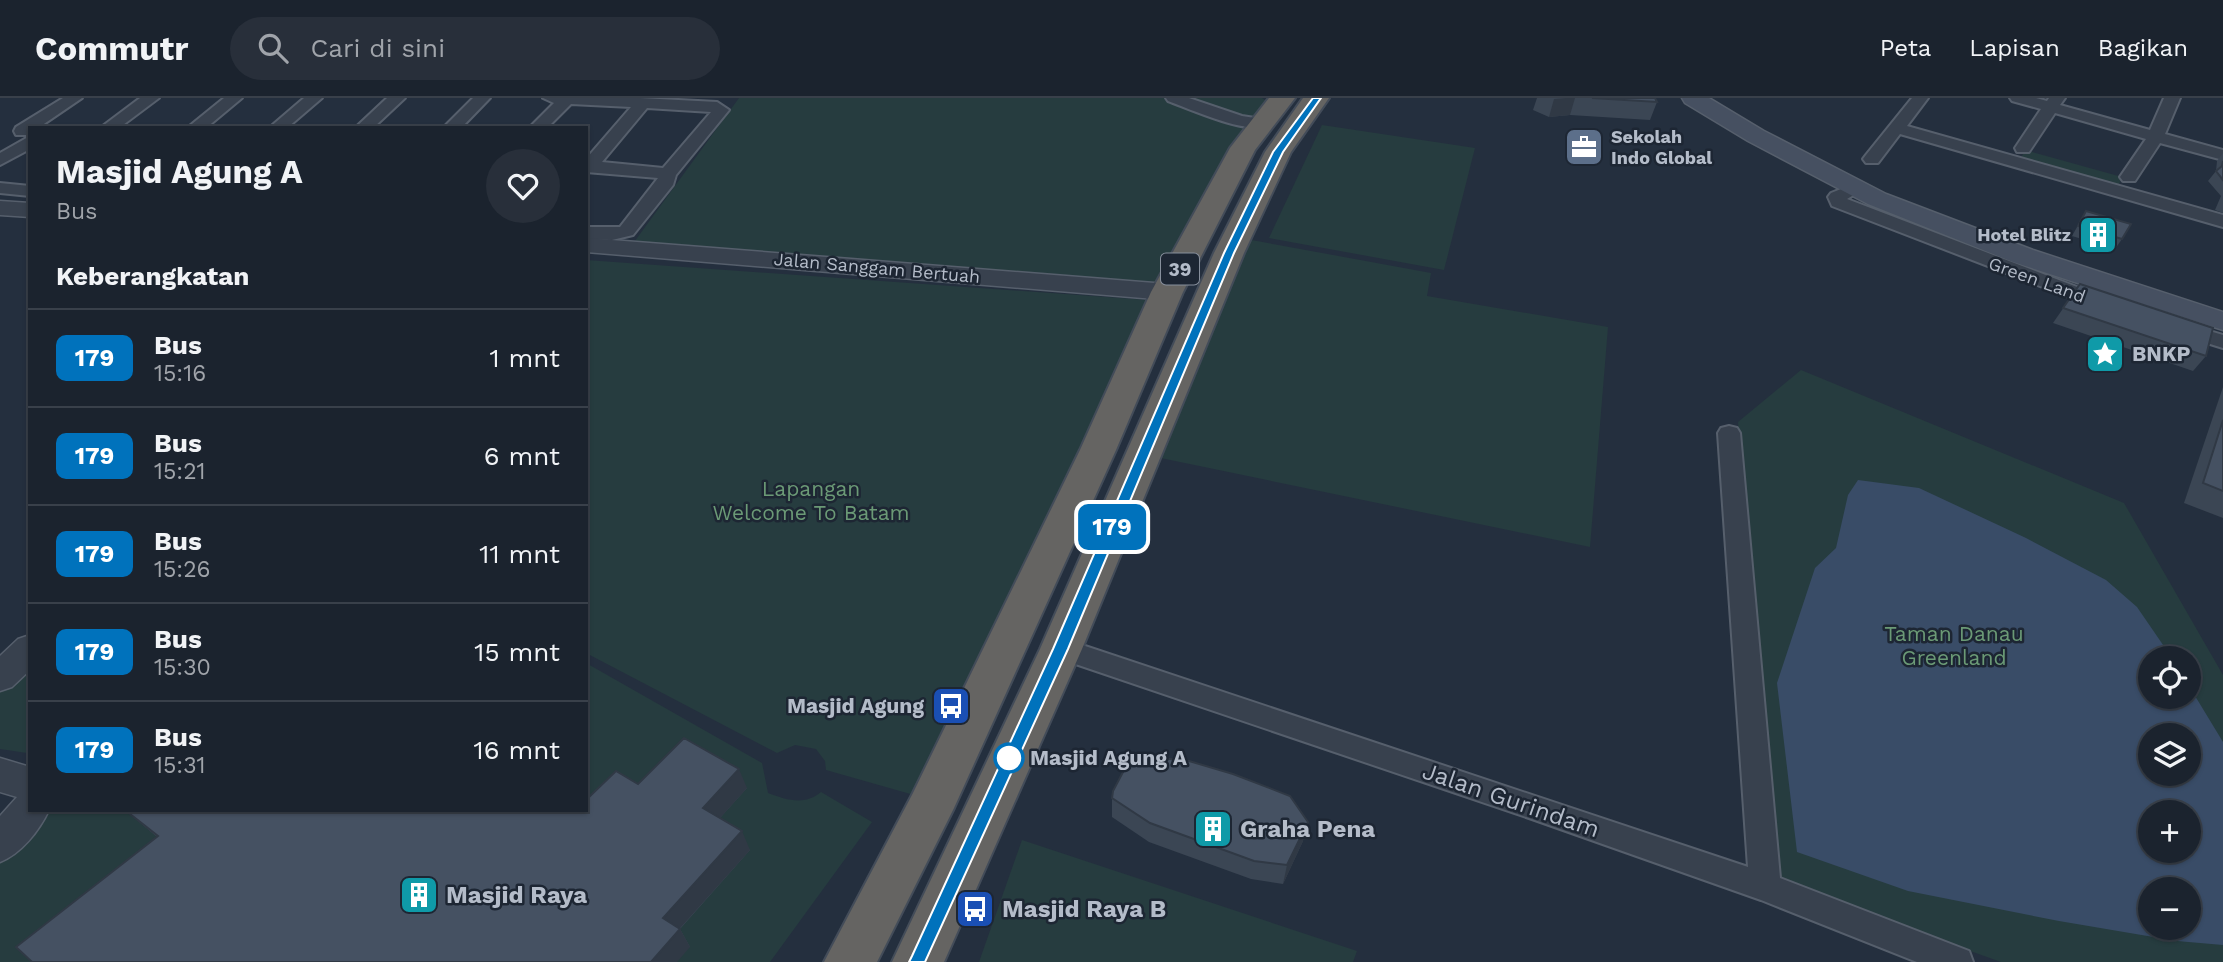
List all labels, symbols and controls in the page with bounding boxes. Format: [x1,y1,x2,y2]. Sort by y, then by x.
search box [230,17,720,80]
text: Commutr [35,29,188,68]
icon: search [254,29,292,67]
text: Cari di sini [310,33,445,63]
text: Peta [1880,34,1931,62]
text: Lapisan [1969,34,2060,62]
text: Bagikan [2098,34,2188,62]
office icon: Sekolah Indo Global [1563,126,1605,168]
place label: Sekolah Indo Global [1611,126,1712,168]
button: heart [486,149,560,223]
text: Masjid Agung A [56,152,303,191]
text: Bus [56,198,97,225]
building icon: Hotel Blitz [2077,214,2119,256]
place label: Hotel Blitz [1977,224,2071,245]
street label: Jalan Sanggam Bertuah [773,248,981,287]
street label: Green Land [1986,252,2088,307]
road number: 39 [1161,253,1199,284]
text: Keberangkatan [56,261,250,291]
text: Bus [154,330,202,360]
place icon: BNKP [2084,333,2126,375]
place label: BNKP [2132,341,2191,366]
text: 1 mnt [489,343,560,373]
text: 179 [75,344,114,372]
text: 15:16 [154,360,206,387]
text: Bus [154,428,202,458]
text: 6 mnt [484,441,560,471]
text: 179 [75,442,114,470]
text: 15:21 [154,458,206,485]
park label: Lapangan Welcome To Batam [712,476,910,525]
line badge: 179 [1072,504,1152,550]
text: 179 [1092,513,1132,541]
text: Bus [154,526,202,556]
text: 11 mnt [479,539,560,569]
text: 179 [75,540,114,568]
text: 15:26 [154,556,211,583]
park label: Taman Danau Greenland [1884,621,2024,670]
text: Bus [154,624,202,654]
text: 15 mnt [474,637,560,667]
text: 179 [75,638,114,666]
map controls [2138,646,2201,940]
button: locate [2138,646,2201,709]
text: 15:30 [154,654,211,681]
bus stop icon: Masjid Agung [930,685,972,727]
place label: Masjid Agung [787,693,924,718]
text: Bus [154,722,202,752]
button: layers [2138,723,2201,786]
text: 16 mnt [474,735,560,765]
text: 179 [75,736,114,764]
marker: Masjid Agung A [994,743,1024,773]
place label: Masjid Agung A [1030,745,1188,770]
text: 15:31 [154,752,206,779]
street label: Jalan Gurindam [1419,757,1603,843]
button: + [2138,800,2201,863]
building icon: Graha Pena [1192,808,1234,850]
place label: Graha Pena [1240,815,1375,843]
building icon: Masjid Raya [398,874,440,916]
button: − [2138,877,2201,940]
place label: Masjid Raya [446,881,587,909]
bus stop icon: Masjid Raya B [954,888,996,930]
place label: Masjid Raya B [1002,895,1166,923]

